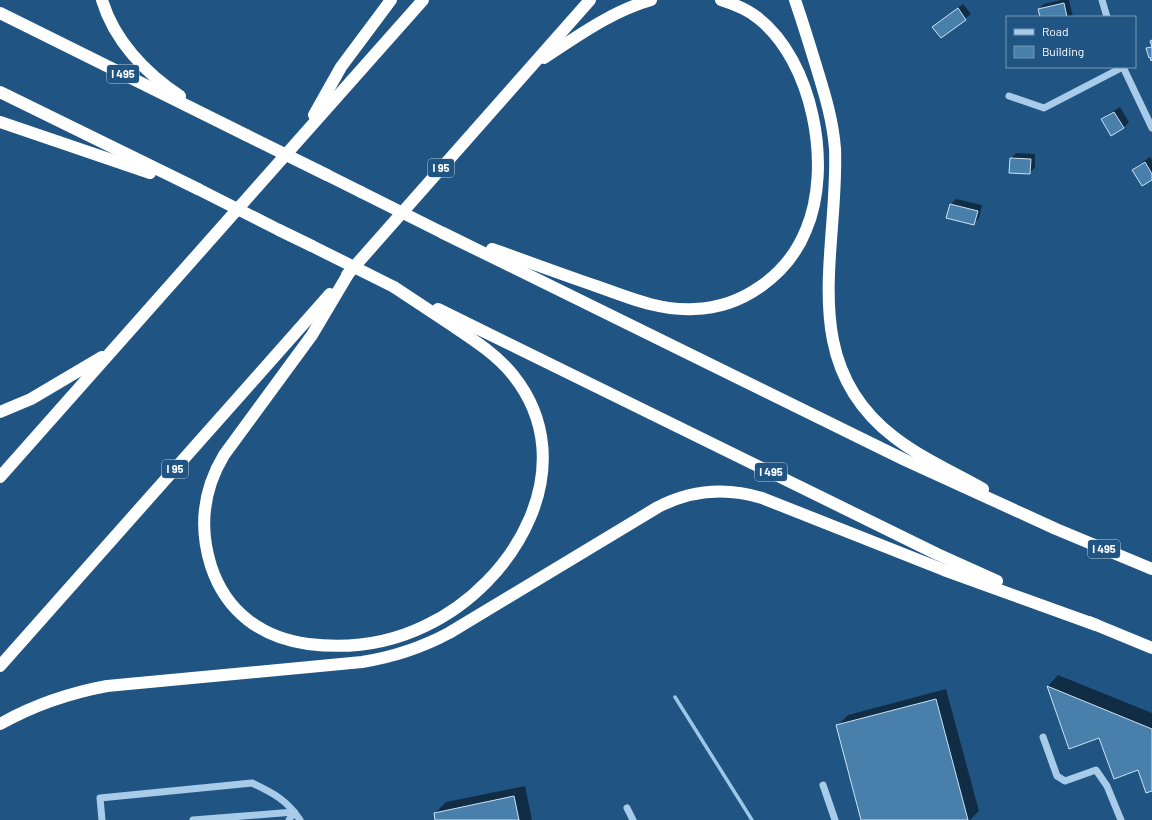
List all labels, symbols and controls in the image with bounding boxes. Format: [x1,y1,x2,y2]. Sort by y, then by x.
legend [1006,16,1136,68]
text: Road [1042,24,1069,38]
text: Building [1042,44,1084,58]
road number: I 495 [107,65,139,83]
road number: I 95 [428,159,454,177]
road number: I 95 [162,460,188,478]
road number: I 495 [755,463,787,481]
road number: I 495 [1088,540,1120,558]

